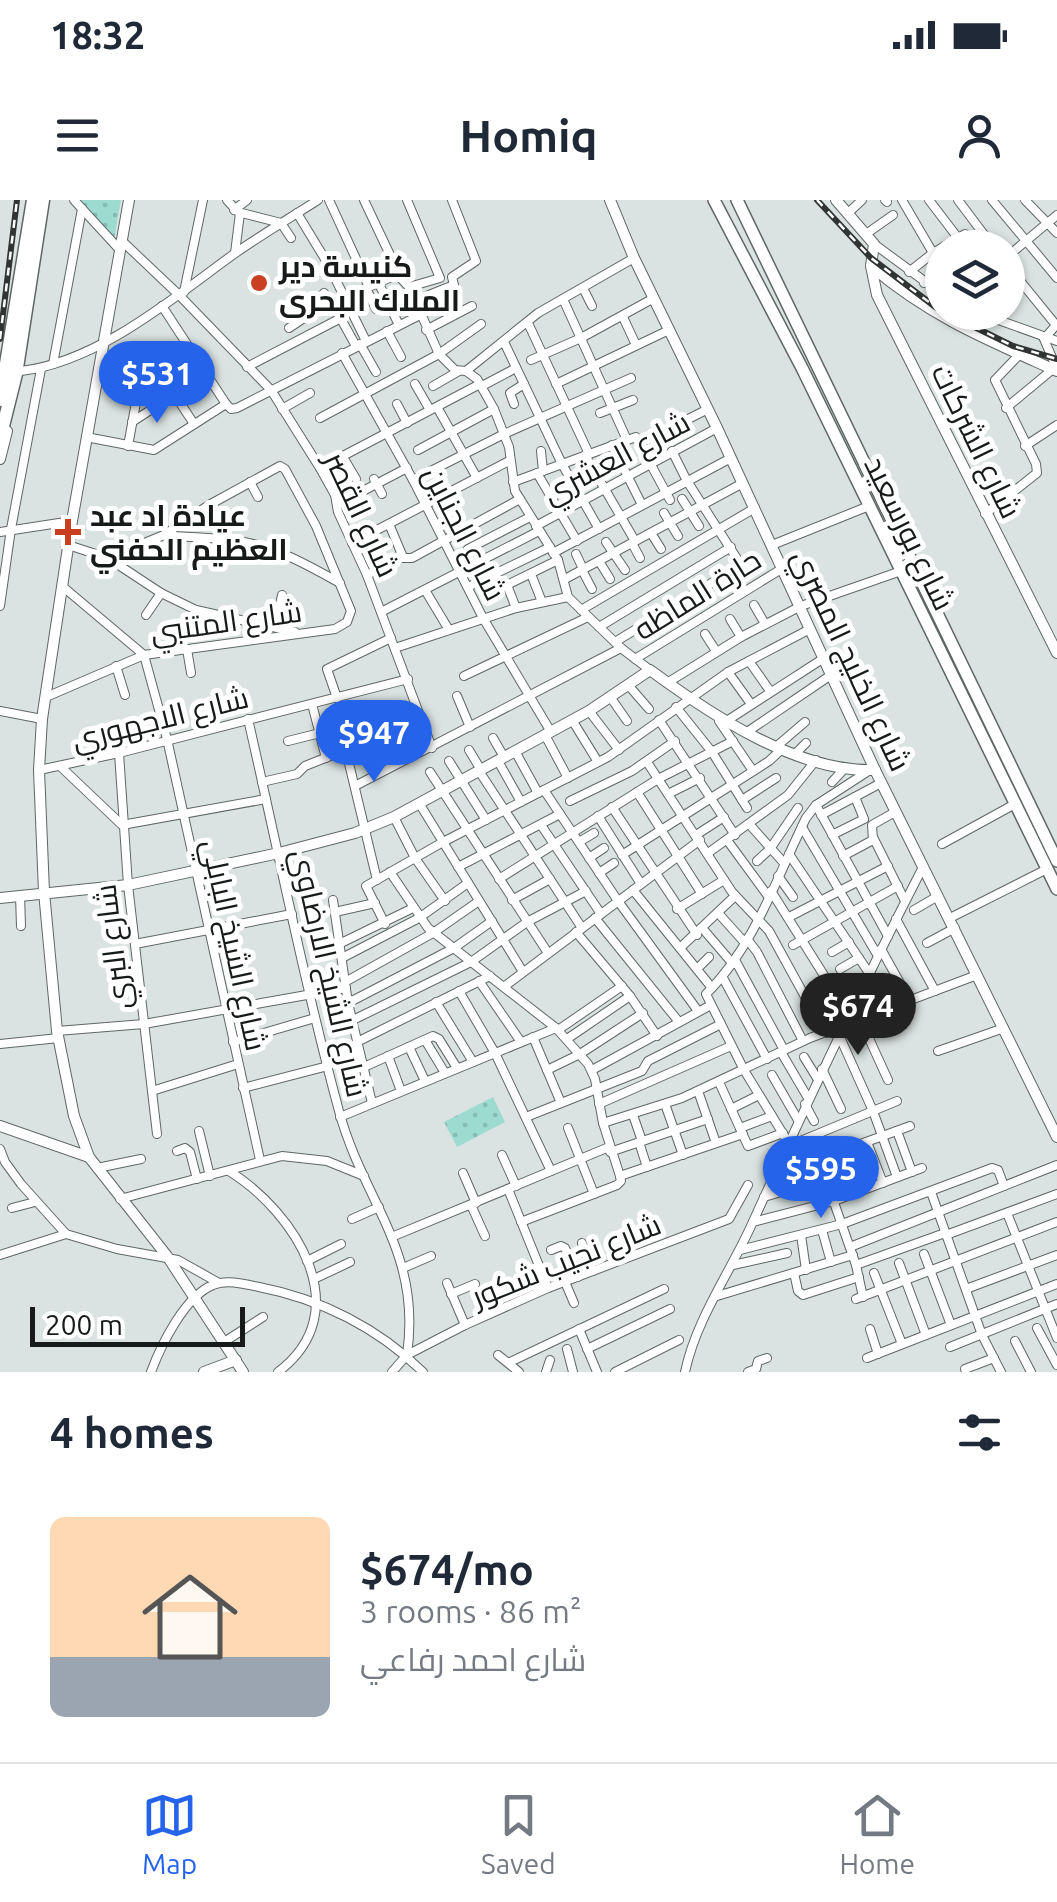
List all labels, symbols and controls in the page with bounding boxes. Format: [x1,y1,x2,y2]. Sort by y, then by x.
text: 18:32 [50,14,145,56]
icon: menu [50,108,105,163]
icon: person [952,108,1007,163]
text: Homiq [460,110,597,161]
map controls [925,230,1025,330]
button: layers [925,230,1025,330]
place label: كنيسة دير الملاك البحرى [278,249,460,319]
marker: كنيسة دير الملاك البحرى [248,272,270,294]
pin: $531 [98,341,216,426]
text: $531 [121,355,193,391]
street label: شارع الشركات [922,359,1029,525]
street label: شارع العشري [537,404,699,516]
street label: شارع القصر [314,444,406,584]
street label: شارع بورسعيد [855,451,962,617]
street label: شارع الجناين [413,460,513,608]
place label: عيادة اد عبد العظيم الحفني [90,498,288,574]
marker: عيادة اد عبد العظيم الحفني [55,519,81,545]
street label: حارة الماظه [627,542,767,647]
street label: شارع الخليج المصري [780,544,918,779]
street label: شارع المتنبي [148,594,305,655]
street label: شارع الاجهوري [68,680,254,763]
pin: $947 [315,700,433,785]
text: $947 [338,714,410,750]
street label: شارع الشيخ البابلي [189,836,274,1055]
street label: شارع الشيخ الارضاوي [278,846,375,1102]
street label: شارع البري [87,882,143,1012]
pin: $674 [799,973,917,1058]
text: $674 [822,987,894,1023]
pin: $595 [762,1136,880,1221]
text: $595 [785,1150,857,1186]
street label: شارع نجيب شكور [465,1207,667,1318]
scale bar [30,1302,245,1346]
text: 200 m [45,1309,123,1340]
icon: filters [952,1405,1007,1460]
text: 4 homes [50,1409,214,1456]
text: $674/mo [360,1546,534,1593]
icon: home [130,1557,250,1677]
text: 3 rooms · 86 m² [360,1593,581,1629]
text: شارع احمد رفاعي [360,1641,586,1677]
tab: Map [142,1788,197,1879]
tab: Saved [481,1788,556,1879]
tab: Home [839,1788,915,1879]

